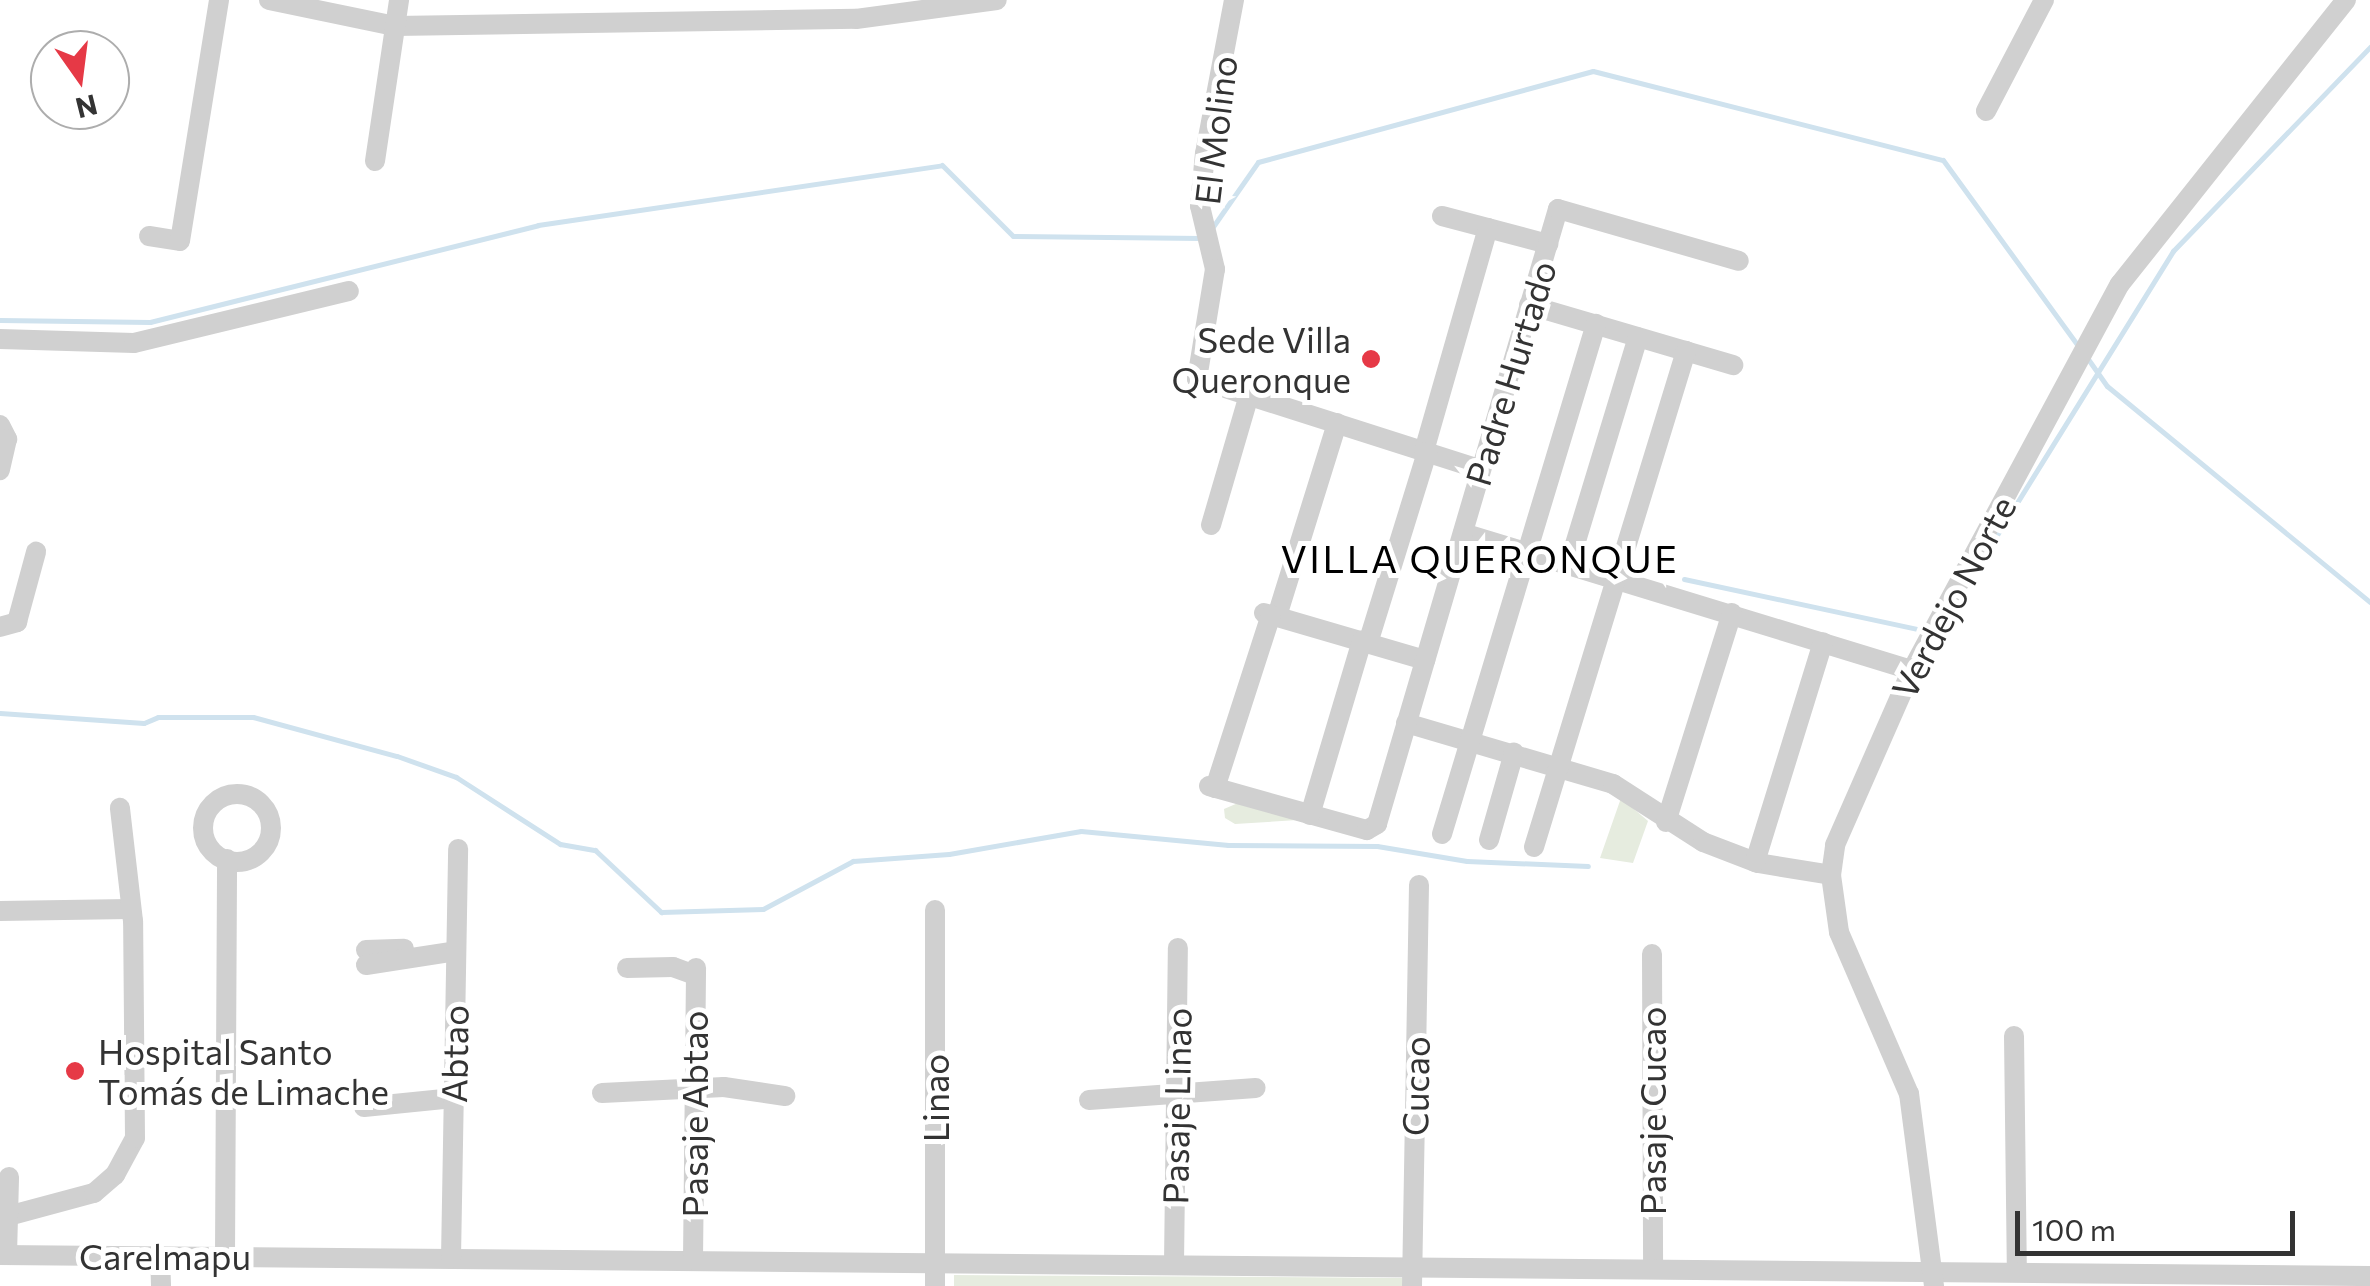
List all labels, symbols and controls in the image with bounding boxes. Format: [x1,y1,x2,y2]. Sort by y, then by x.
north arrow [30,30,130,130]
street label: El Molino [1185,53,1245,207]
text: N [72,88,101,126]
street label: Padre Hurtado [1456,256,1564,490]
place label: Sede Villa Queronque [1172,318,1351,400]
marker: Sede Villa Queronque [1360,348,1382,370]
street label: Verdejo Norte [1882,489,2024,705]
district label: VILLA QUERONQUE [1281,535,1679,581]
street label: Abtao [432,1005,476,1103]
street label: Pasaje Linao [1153,1007,1199,1205]
street label: Pasaje Cucao [1631,1007,1673,1215]
street label: Pasaje Abtao [673,1011,715,1217]
place label: Hospital Santo Tomás de Limache [98,1030,389,1112]
street label: Cucao [1393,1036,1437,1136]
street label: Linao [914,1054,956,1142]
marker: Hospital Santo Tomás de Limache [62,1058,88,1084]
scale bar [2020,1191,2300,1253]
text: 100 m [2032,1210,2116,1247]
street label: Carelmapu [79,1235,251,1277]

